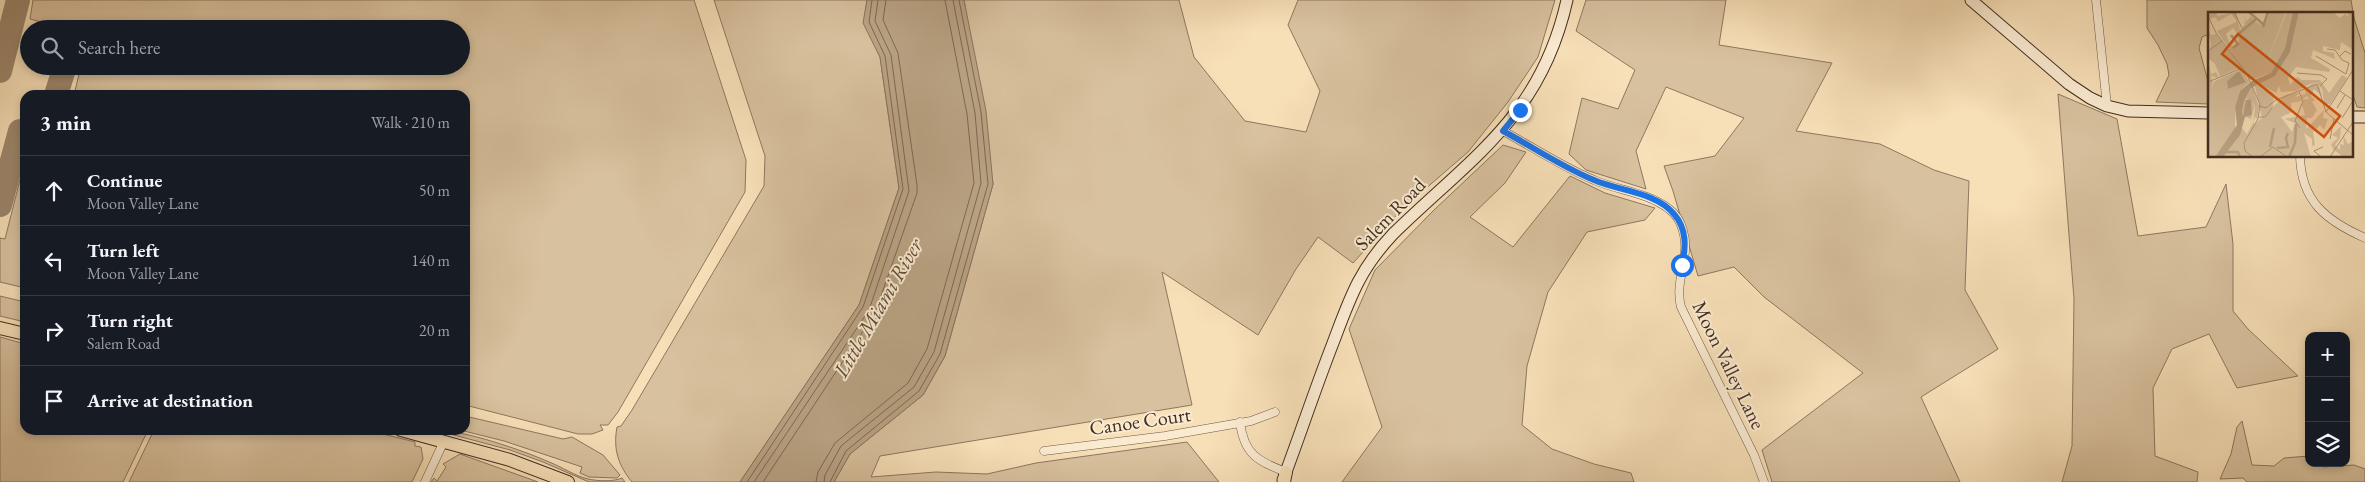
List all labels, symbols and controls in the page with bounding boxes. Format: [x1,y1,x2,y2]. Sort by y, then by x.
inset map [2208,12,2352,158]
search box [20,20,470,75]
icon: search [38,34,66,62]
text: Search here [78,35,160,60]
route end [1509,99,1532,122]
text: 3 min [40,109,91,136]
text: Walk · 210 m [371,112,450,133]
text: Continue [87,168,162,193]
street label: Salem Road [1349,172,1432,256]
icon: ahead [40,177,68,205]
text: 50 m [419,180,450,201]
text: Moon Valley Lane [87,193,199,214]
water label: Little Miami River [826,233,929,383]
text: Turn left [87,238,159,263]
icon: left [40,247,68,275]
text: 140 m [411,250,450,271]
route start [1671,254,1694,277]
text: Moon Valley Lane [87,263,199,284]
street label: Moon Valley Lane [1687,297,1771,434]
text: Turn right [87,308,173,333]
icon: right [40,317,68,345]
text: 20 m [419,320,450,341]
map controls [2305,332,2350,467]
button: + [2305,332,2350,377]
text: Salem Road [87,333,160,354]
button: − [2305,377,2350,422]
icon: arrive [40,387,68,415]
text: Arrive at destination [87,388,253,413]
street label: Canoe Court [1088,401,1193,441]
button: layers [2305,422,2350,467]

